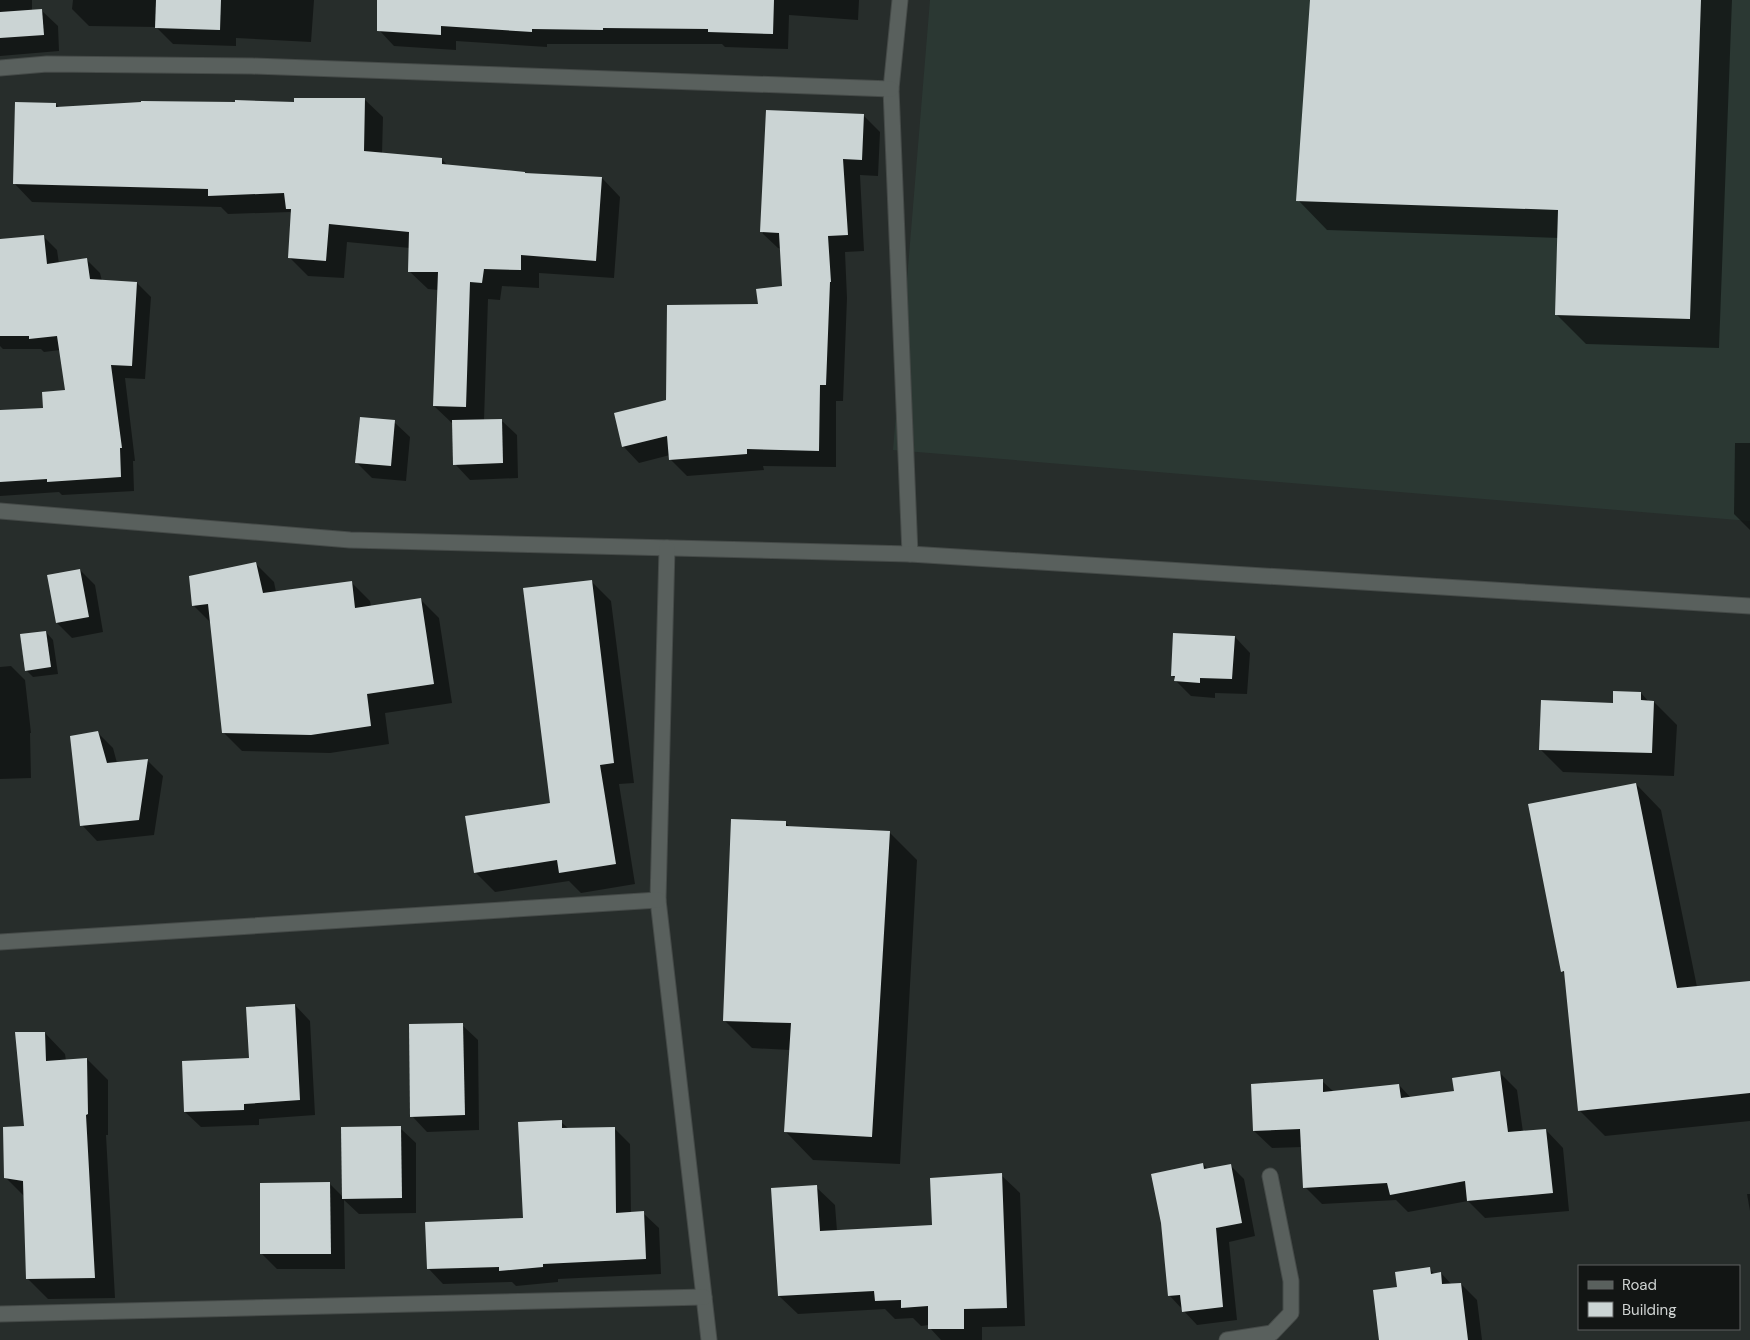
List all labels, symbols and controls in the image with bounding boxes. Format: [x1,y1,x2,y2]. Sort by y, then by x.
legend [1578,1265,1740,1330]
text: Road [1622,1275,1657,1295]
text: Building [1622,1300,1677,1320]

